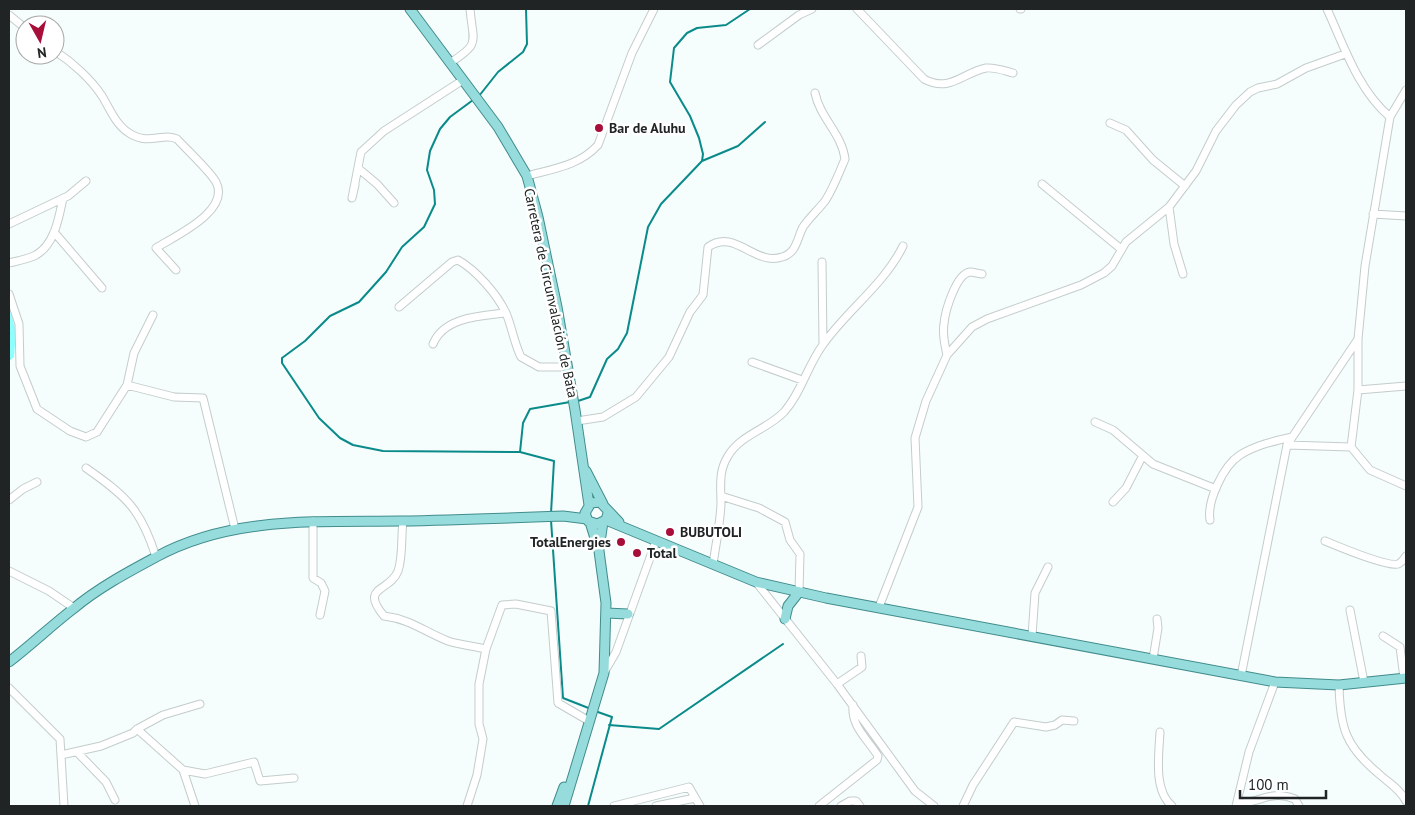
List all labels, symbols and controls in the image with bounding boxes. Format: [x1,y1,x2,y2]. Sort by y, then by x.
north arrow [15,15,65,65]
text: N [36,43,48,62]
place label: Bar de Aluhu [609,119,686,137]
marker: Bar de Aluhu [593,122,605,134]
street label: Carretera de Circunvalación de Bata [520,187,582,399]
place label: BUBUTOLI [680,523,742,541]
marker: BUBUTOLI [664,526,676,538]
place label: TotalEnergies [530,533,611,551]
marker: TotalEnergies [615,536,627,548]
place label: Total [647,544,678,562]
marker: Total [631,547,643,559]
scale bar [1240,768,1326,800]
text: 100 m [1248,775,1289,794]

